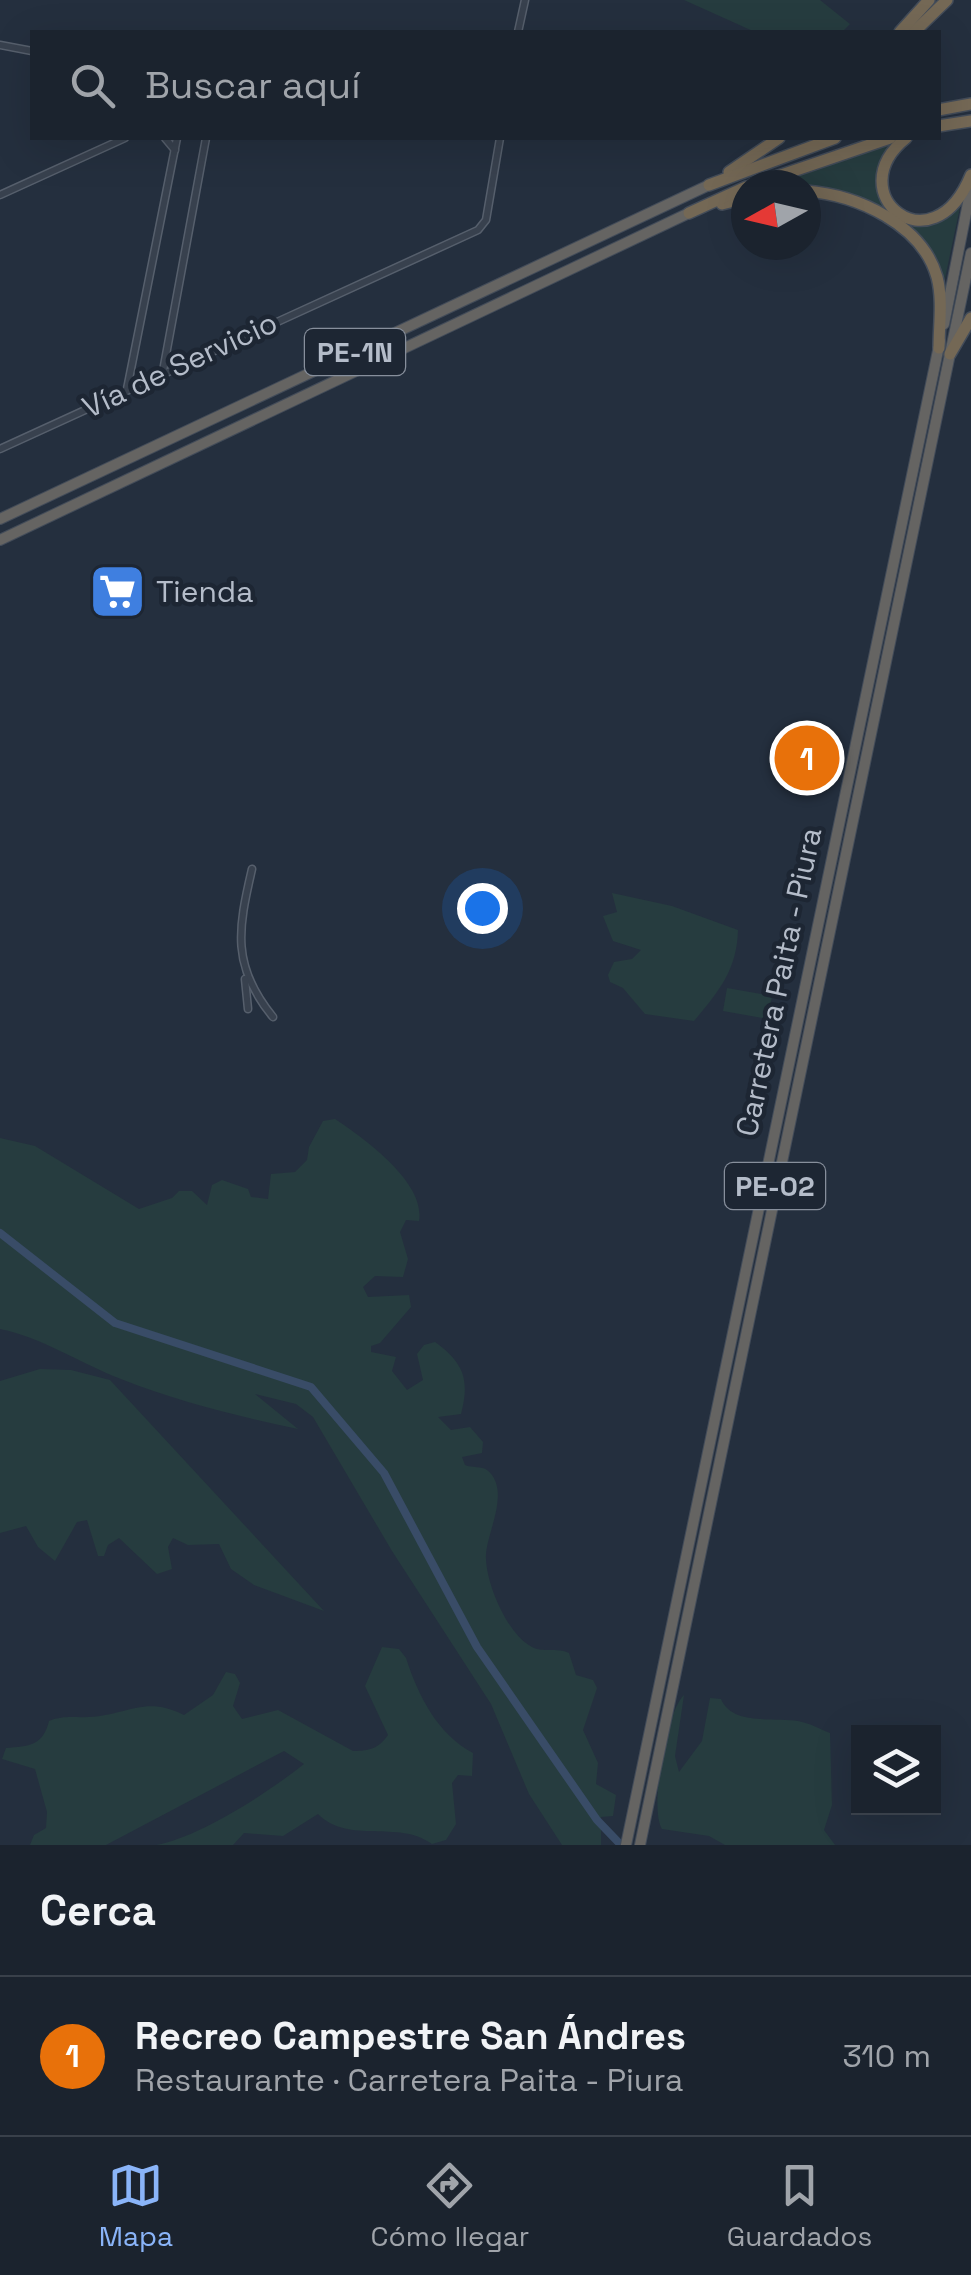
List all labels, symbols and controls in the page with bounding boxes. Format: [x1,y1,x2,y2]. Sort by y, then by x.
search box [30,30,941,140]
icon: search [65,58,120,113]
text: Buscar aquí [145,61,360,109]
north arrow [731,170,821,260]
street label: Vía de Servicio [76,302,283,427]
road number: PE-1N [305,329,405,375]
supermarket icon: Tienda [87,562,147,622]
place label: Tienda [156,572,253,611]
pin: 1 [774,720,840,796]
street label: Carretera Paita - Piura [727,824,830,1140]
your location [457,883,508,934]
road number: PE-02 [725,1163,825,1209]
map controls [851,1725,941,1815]
button: layers [851,1725,941,1815]
text: Cerca [40,1884,156,1937]
text: Recreo Campestre San Ándres [135,2012,686,2060]
text: 1 [65,2036,80,2076]
text: 310 m [843,2036,931,2076]
text: Restaurante · Carretera Paita - Piura [135,2060,683,2100]
tab: Mapa [99,2158,173,2254]
tab: Cómo llegar [371,2158,529,2254]
tab: Guardados [727,2158,872,2254]

